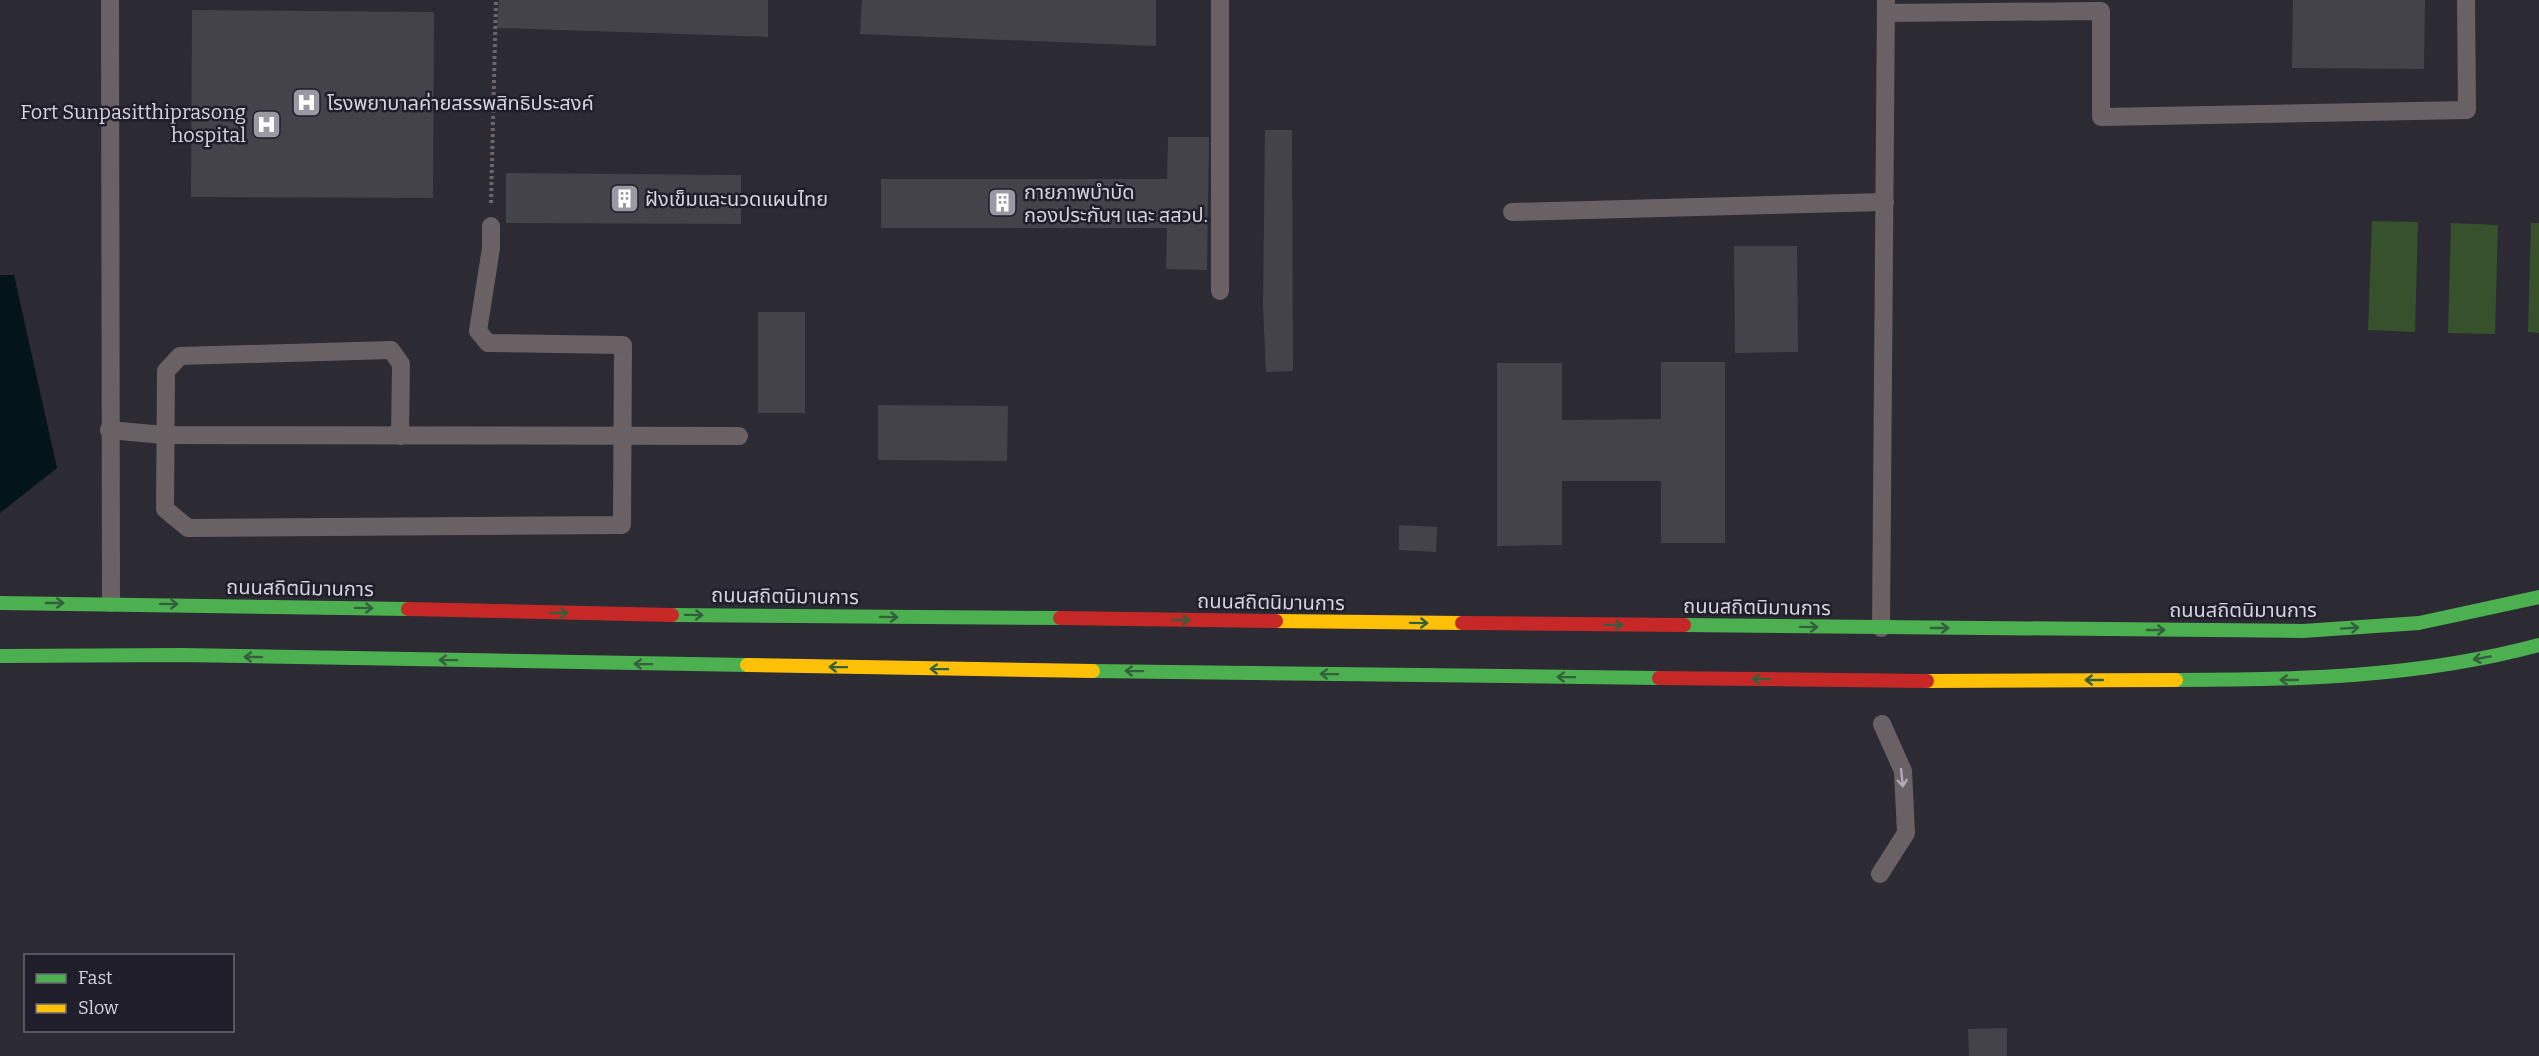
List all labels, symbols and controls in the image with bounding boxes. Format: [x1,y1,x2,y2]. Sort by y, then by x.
hospital icon: โรงพยาบาลค่ายสรรพสิทธิประสงค์ [290,87,322,119]
place label: โรงพยาบาลค่ายสรรพสิทธิประสงค์ [327,91,594,115]
place label: Fort Sunpasitthiprasong hospital [20,100,246,147]
hospital icon: Fort Sunpasitthiprasong hospital [251,108,283,140]
place label: กายภาพบำบัด กองประกันฯ และ สสวป. [1024,180,1208,227]
building icon: ฝังเข็มและนวดแผนไทย [608,183,640,215]
place label: ฝังเข็มและนวดแผนไทย [645,187,828,211]
building icon: กายภาพบำบัด กองประกันฯ และ สสวป. [987,187,1019,219]
street label: ถนนสถิตนิมานการ [226,575,374,601]
street label: ถนนสถิตนิมานการ [711,583,859,609]
street label: ถนนสถิตนิมานการ [1197,589,1345,615]
street label: ถนนสถิตนิมานการ [1683,594,1831,620]
one-way arrow [45,597,65,609]
one-way arrow [159,598,179,610]
street label: ถนนสถิตนิมานการ [2169,598,2317,622]
one-way arrow [354,603,374,614]
one-way arrow [549,607,569,618]
one-way arrow [684,609,704,621]
one-way arrow [879,611,899,623]
one-way arrow [1171,614,1191,626]
one-way arrow [1408,617,1428,629]
one-way arrow [1603,619,1623,631]
one-way arrow [1798,621,1818,633]
one-way arrow [1929,622,1949,634]
one-way arrow [2340,622,2360,633]
one-way arrow [2145,624,2165,636]
one-way arrow [243,651,263,662]
one-way arrow [2473,653,2492,664]
one-way arrow [438,654,458,666]
one-way arrow [633,658,653,669]
one-way arrow [828,661,848,673]
one-way arrow [930,663,950,675]
one-way arrow [1125,665,1145,677]
one-way arrow [1320,668,1340,680]
one-way arrow [1556,671,1576,683]
one-way arrow [1751,673,1771,685]
one-way arrow [2084,674,2104,686]
one-way arrow [2279,674,2299,686]
one-way arrow [1897,768,1908,787]
legend [24,954,234,1032]
text: Fast [78,967,113,989]
text: Slow [78,997,119,1019]

